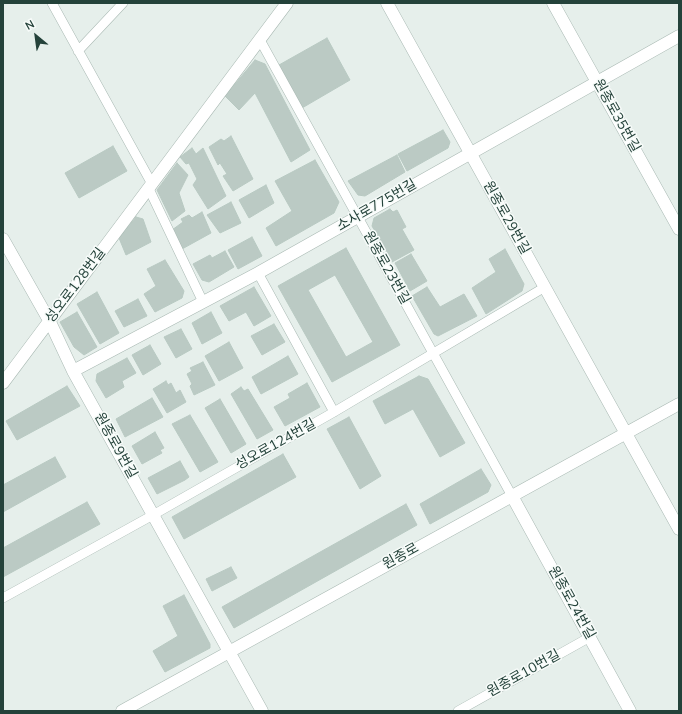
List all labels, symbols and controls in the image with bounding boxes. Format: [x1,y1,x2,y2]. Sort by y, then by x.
north arrow [16,16,56,56]
text: N [23,17,37,34]
street label: 원종로35번길 [589,76,643,156]
street label: 소사로775번길 [334,176,420,236]
street label: 원종로29번길 [479,178,533,258]
street label: 원종로23번길 [359,228,413,308]
street label: 성오로128번길 [42,245,110,327]
street label: 원종로9번길 [90,410,140,482]
street label: 성오로124번길 [233,416,319,474]
street label: 원종로 [380,540,422,574]
street label: 원종로24번길 [544,563,598,643]
street label: 원종로10번길 [484,647,564,701]

